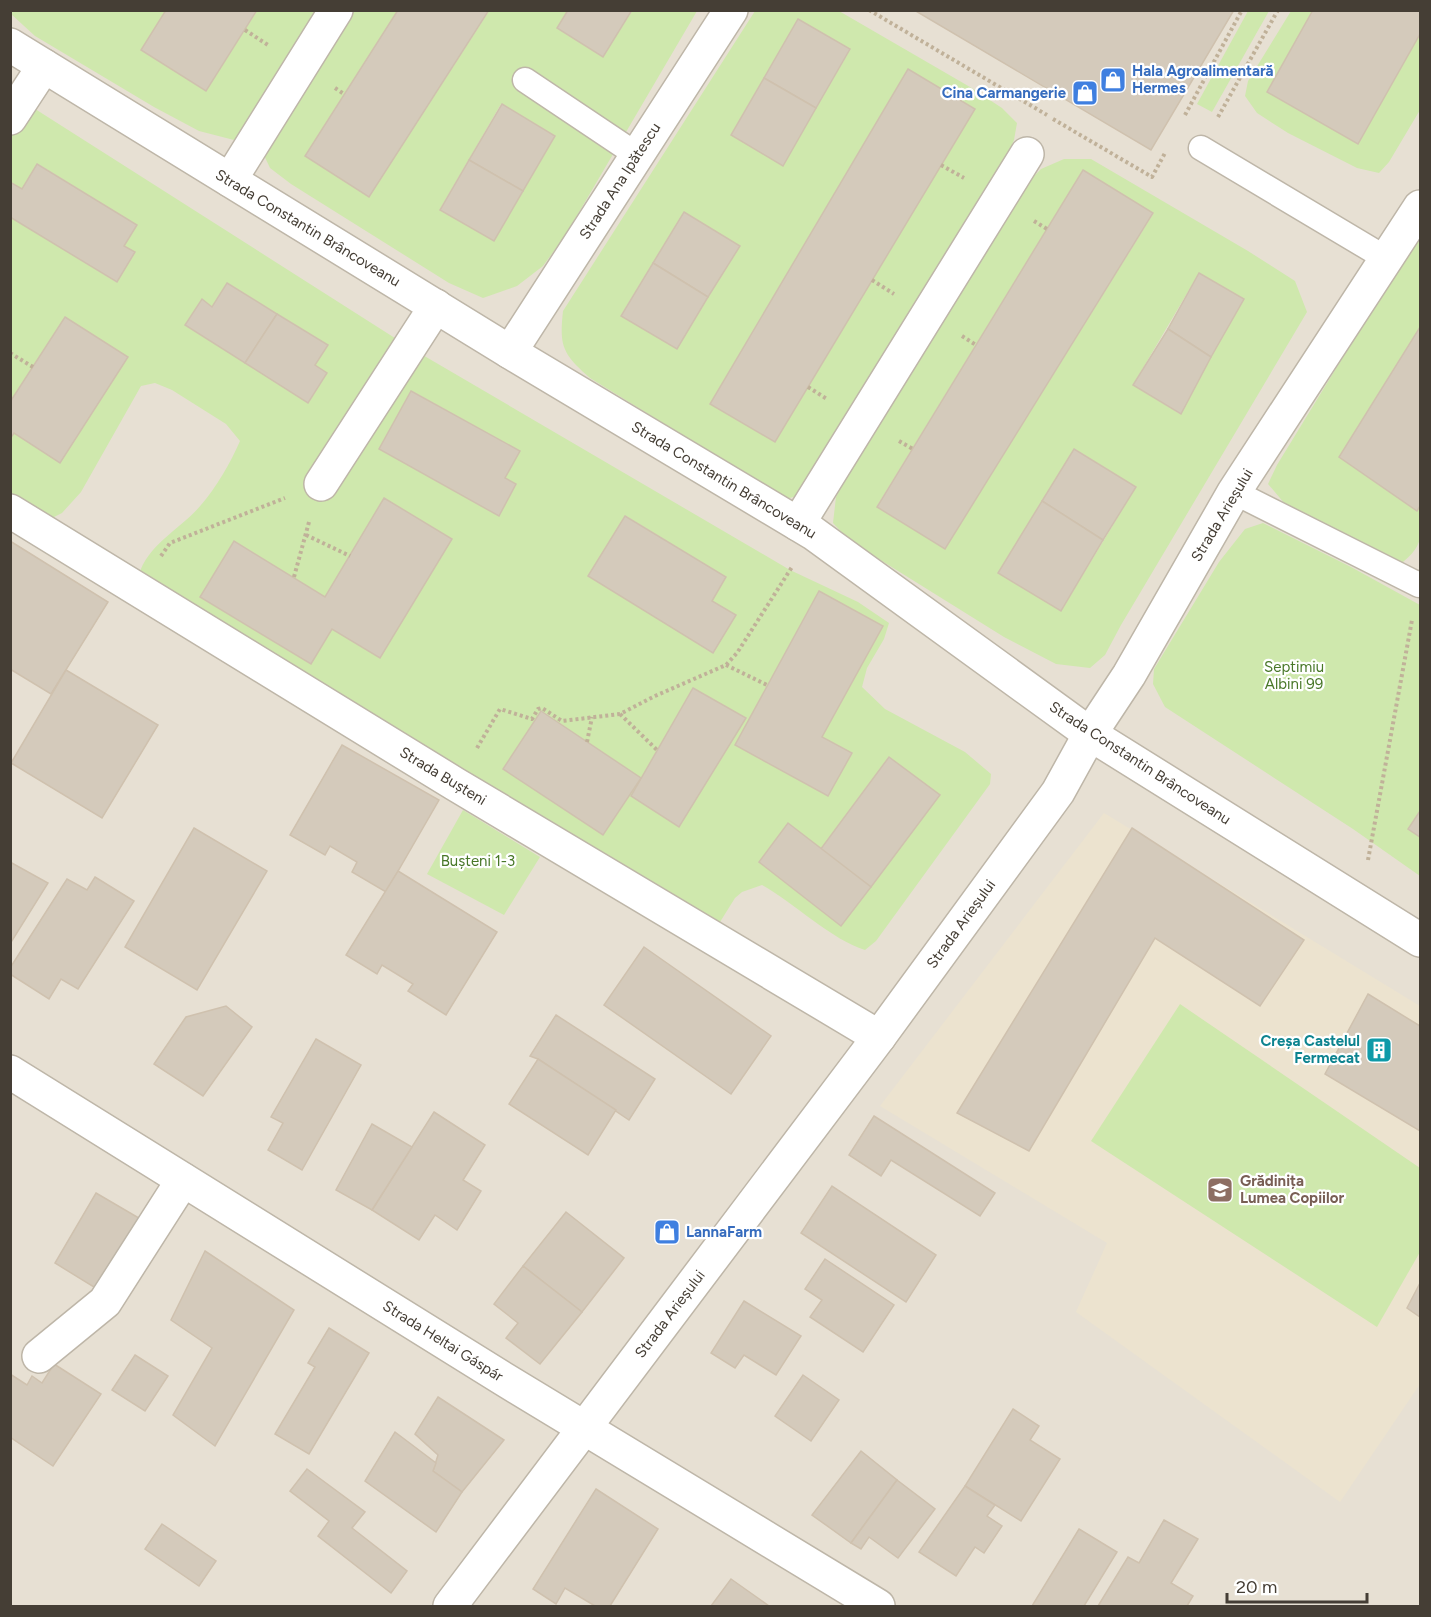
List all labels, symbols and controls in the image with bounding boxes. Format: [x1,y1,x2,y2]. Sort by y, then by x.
place label: Hala Agroalimentară Hermes [1132,62,1274,97]
shop icon: Hala Agroalimentară Hermes [1098,65,1128,95]
shop icon: Cina Carmangerie [1070,78,1100,108]
place label: Cina Carmangerie [942,84,1067,102]
street label: Strada Ana Ipătescu [576,119,664,243]
street label: Strada Constantin Brâncoveanu [212,166,404,290]
street label: Strada Constantin Brâncoveanu [628,418,820,542]
street label: Strada Arieșului [1187,465,1257,565]
park label: Septimiu Albini 99 [1264,658,1324,693]
street label: Strada Constantin Brâncoveanu [1046,698,1234,828]
street label: Strada Bușteni [396,743,490,809]
park label: Bușteni 1-3 [441,852,515,870]
street label: Strada Arieșului [923,876,999,972]
place label: Creșa Castelul Fermecat [1260,1032,1360,1067]
building icon: Creșa Castelul Fermecat [1364,1035,1394,1065]
place label: Grădinița Lumea Copiilor [1240,1172,1344,1207]
school or university icon: Grădinița Lumea Copiilor [1205,1175,1235,1205]
shop icon: LannaFarm [652,1217,682,1247]
place label: LannaFarm [686,1223,762,1241]
street label: Strada Arieșului [631,1267,709,1361]
street label: Strada Heltai Gáspár [379,1297,507,1385]
scale bar [1227,1566,1366,1604]
text: 20 m [1236,1576,1277,1598]

